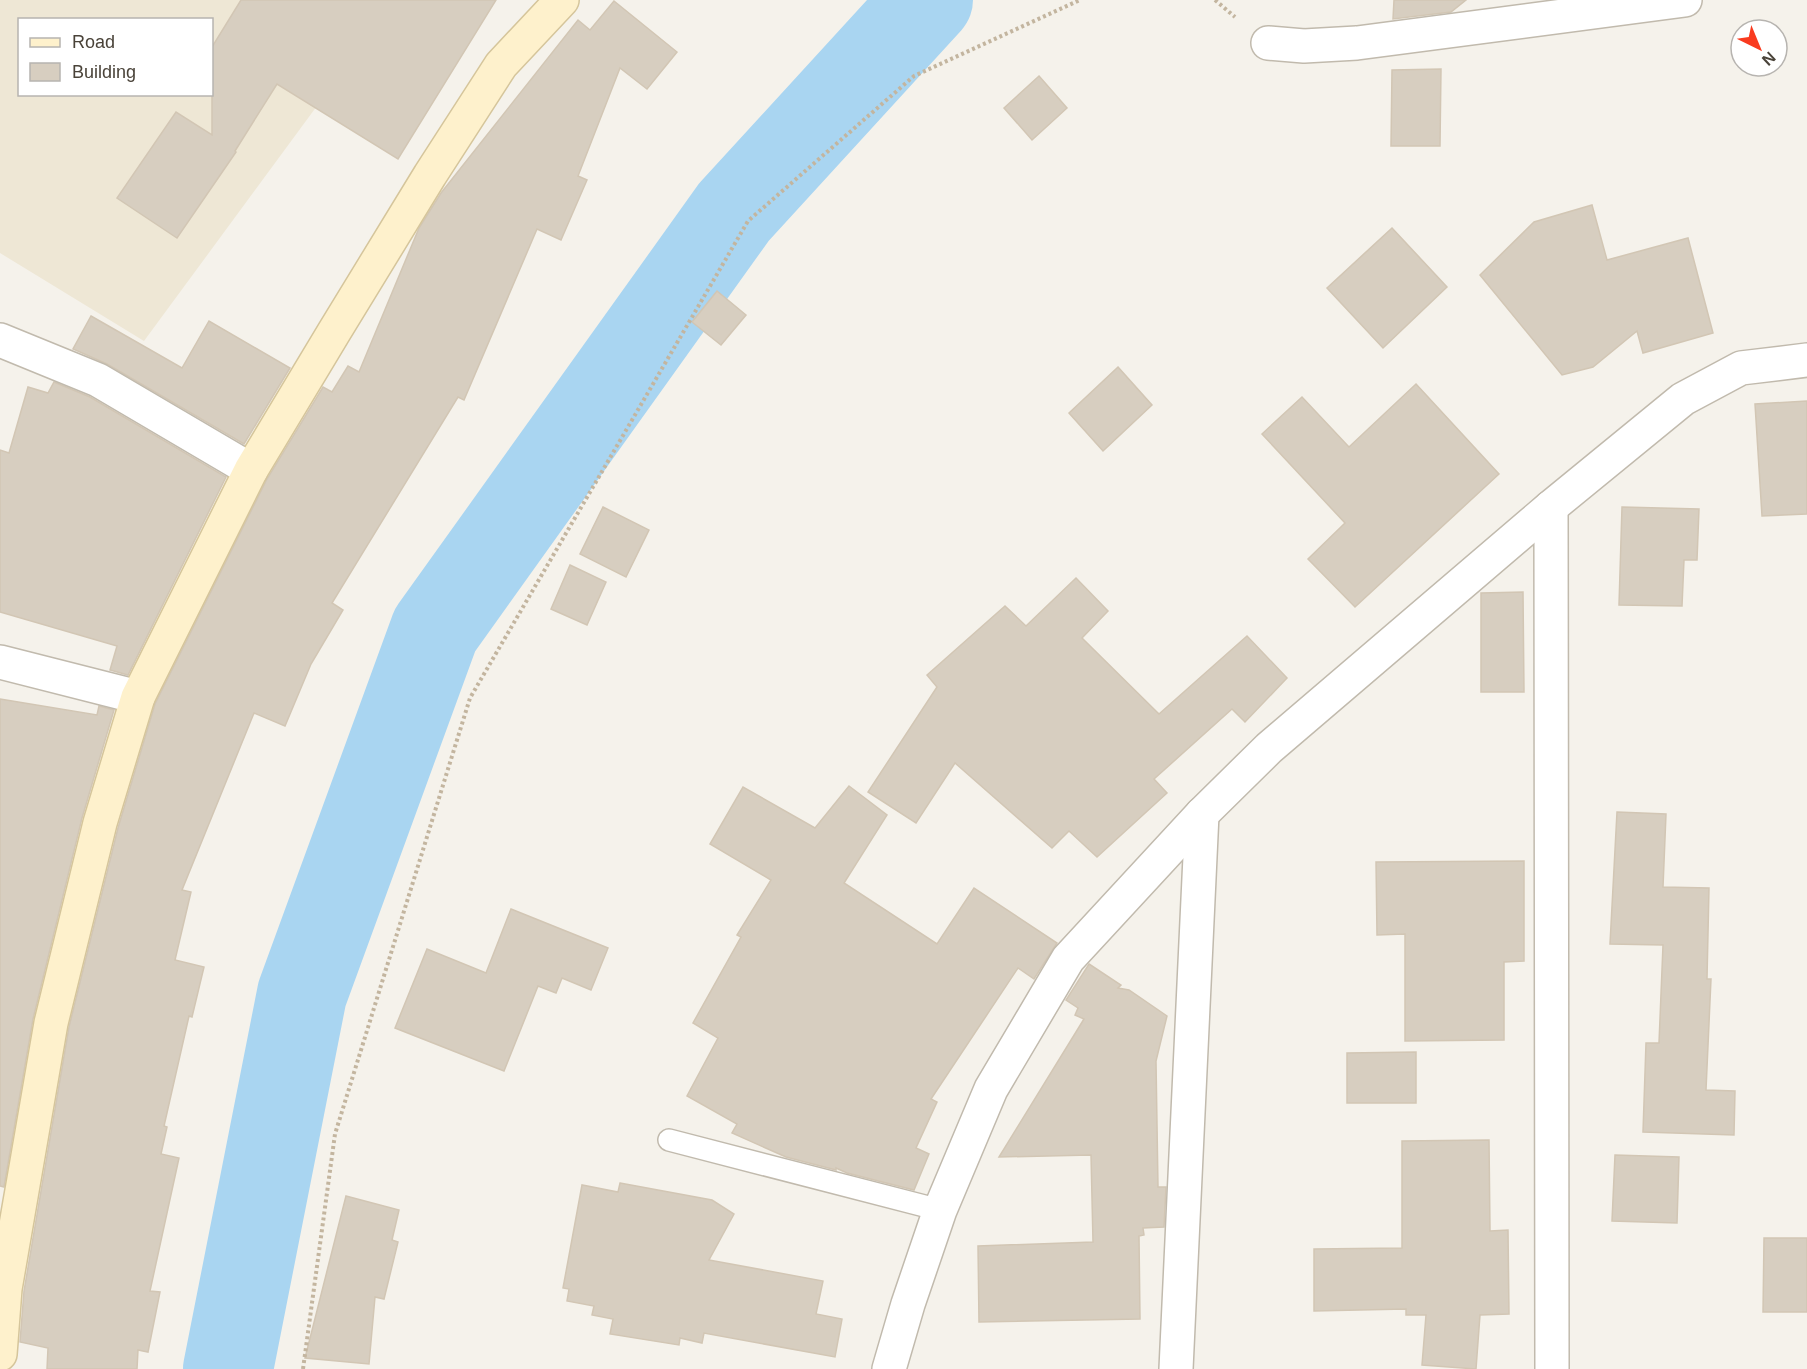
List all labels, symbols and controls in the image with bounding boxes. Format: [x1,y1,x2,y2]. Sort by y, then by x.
legend [18,18,213,96]
north arrow [1729,18,1789,78]
text: Road [72,32,115,52]
text: N [1759,48,1779,69]
text: Building [72,62,136,82]

